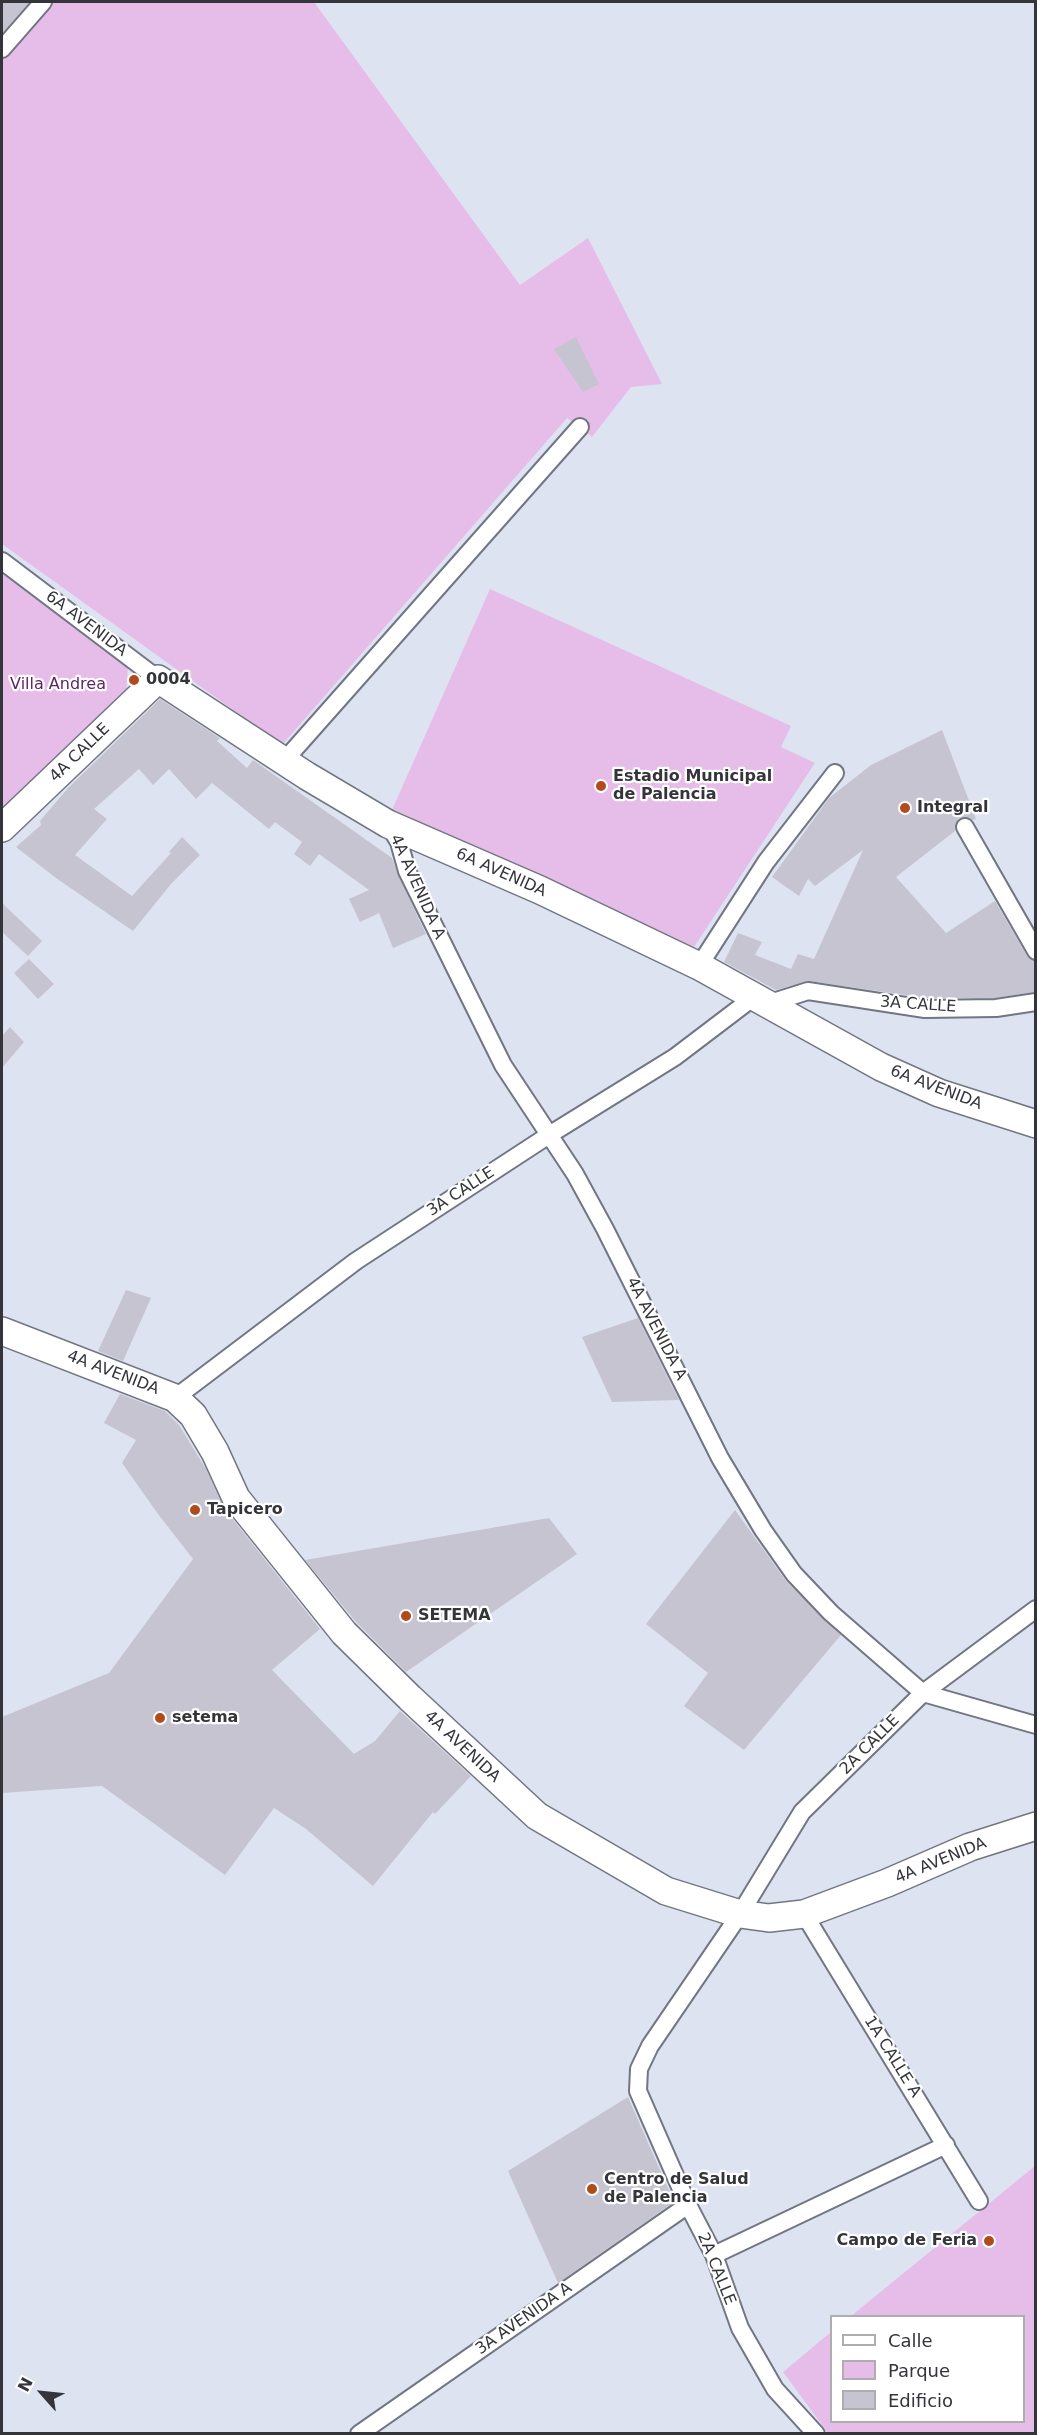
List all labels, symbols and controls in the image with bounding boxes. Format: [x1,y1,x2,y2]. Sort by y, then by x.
street label: 6A AVENIDA [42,587,130,661]
place label: 0004 [146,670,191,690]
marker: 0004 [127,673,141,687]
park label: Villa Andrea [10,675,106,695]
street label: 4A CALLE [46,720,114,786]
place label: Estadio Municipal de Palencia [613,767,772,805]
marker: Estadio Municipal de Palencia [594,779,608,793]
place label: Integral [917,798,988,818]
marker: Integral [898,801,912,815]
street label: 4A AVENIDA A [385,832,449,942]
street label: 6A AVENIDA [453,845,549,901]
street label: 3A CALLE [879,993,957,1017]
street label: 6A AVENIDA [887,1062,985,1114]
street label: 3A CALLE [424,1163,498,1221]
street label: 4A AVENIDA A [622,1274,690,1384]
street label: 4A AVENIDA [64,1347,162,1399]
place label: Tapicero [207,1500,283,1520]
marker: Tapicero [188,1503,202,1517]
place label: SETEMA [418,1606,491,1626]
marker: SETEMA [399,1609,413,1623]
street label: 4A AVENIDA [420,1707,504,1787]
place label: setema [172,1708,238,1728]
marker: setema [153,1711,167,1725]
street label: 2A CALLE [836,1711,904,1779]
street label: 4A AVENIDA [893,1834,989,1888]
street label: 1A CALLE A [859,2013,925,2101]
place label: Centro de Salud de Palencia [604,2170,749,2208]
marker: Centro de Salud de Palencia [585,2182,599,2196]
street label: 2A CALLE [693,2230,739,2308]
place label: Campo de Feria [837,2231,977,2251]
marker: Campo de Feria [982,2234,996,2248]
street label: 3A AVENIDA A [472,2279,576,2359]
legend [830,2315,1025,2423]
text: Calle [888,2330,933,2351]
text: Parque [888,2360,950,2381]
north arrow [12,2363,72,2423]
text: N [14,2374,37,2395]
text: Edificio [888,2390,953,2411]

